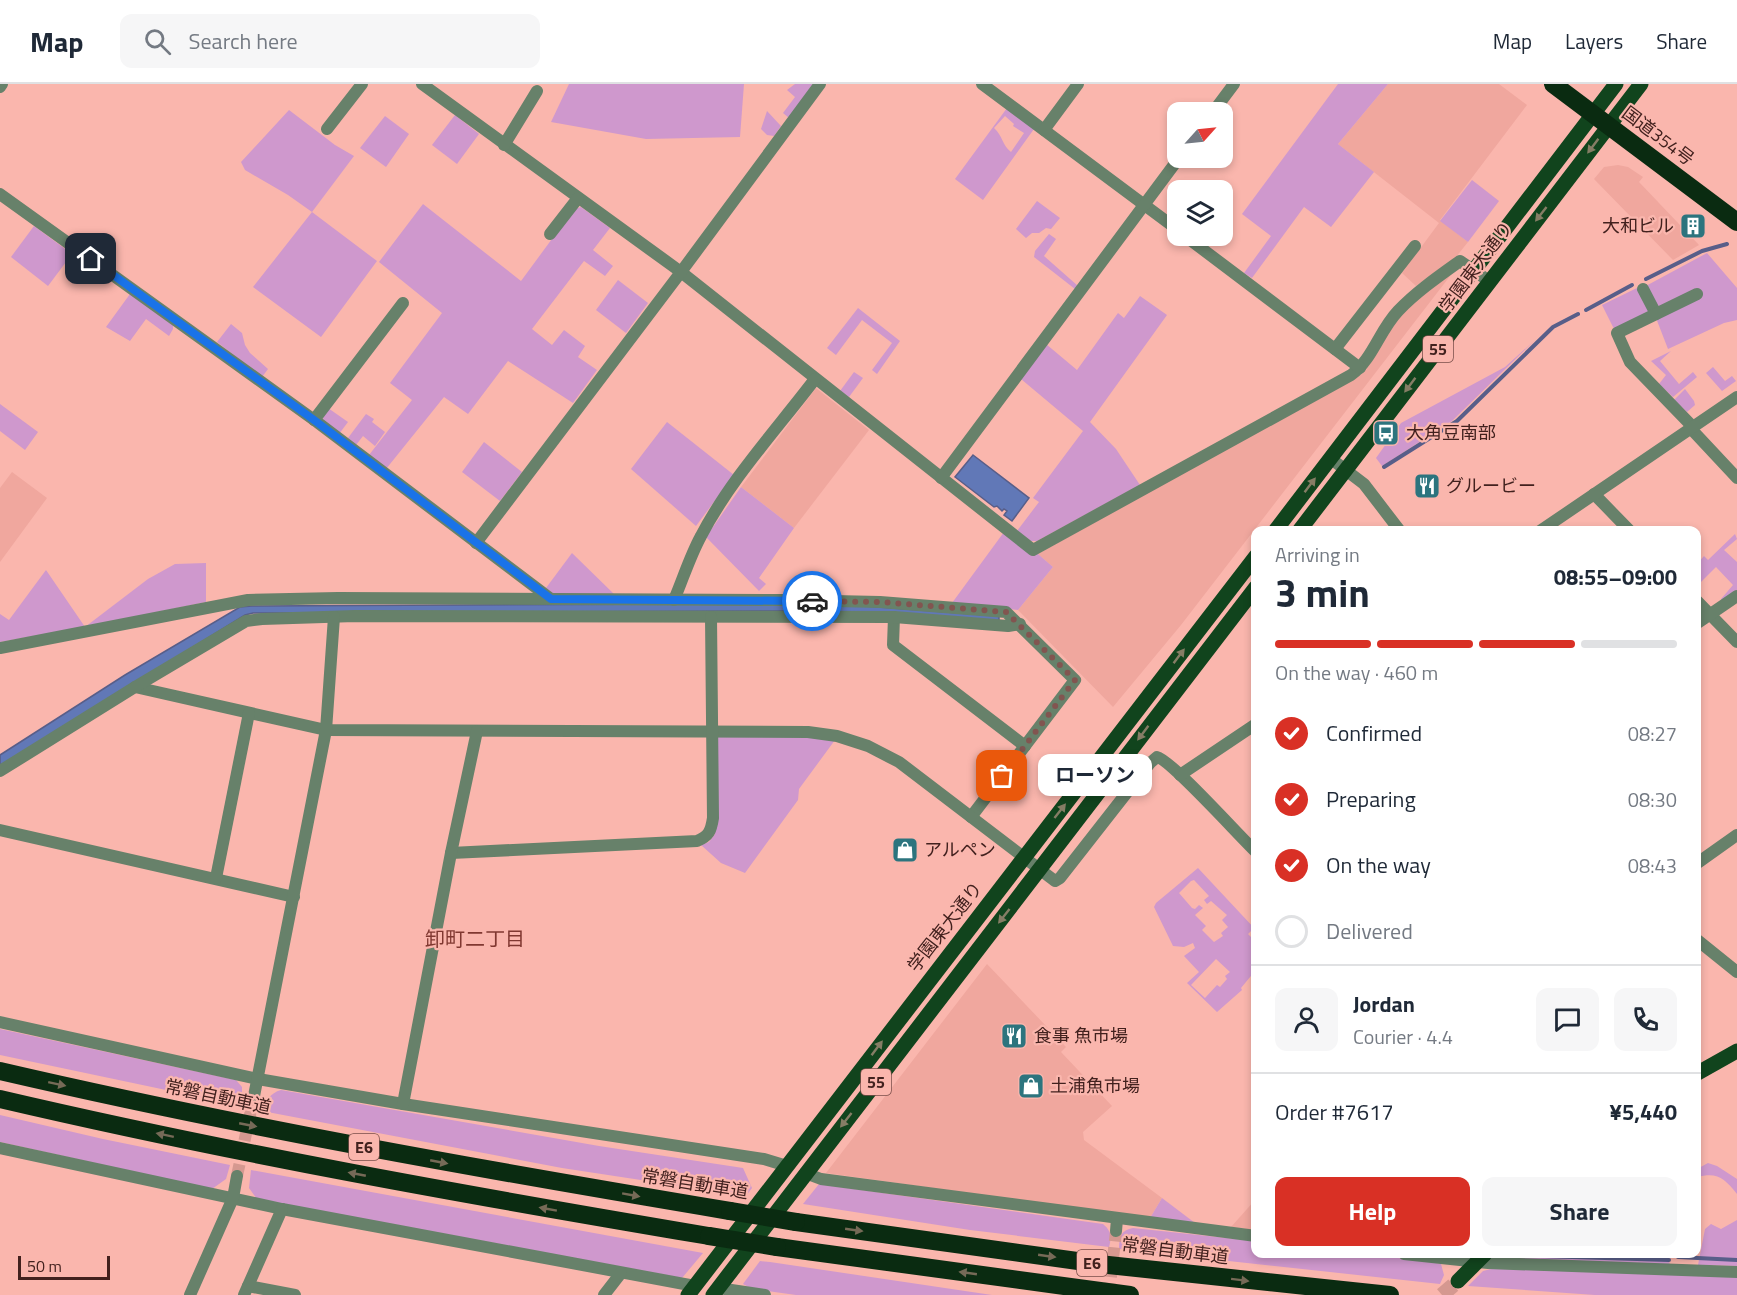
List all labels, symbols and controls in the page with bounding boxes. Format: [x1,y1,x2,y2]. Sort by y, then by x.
search box [120,14,540,68]
text: Map [30,20,84,63]
text: Search here [189,24,298,58]
icon: search [141,25,174,58]
text: Map [1493,25,1532,57]
text: Layers [1565,25,1623,57]
text: Share [1656,25,1707,57]
street label: 国道354号 [1617,99,1700,172]
north arrow [1167,102,1233,168]
map controls [1167,102,1233,246]
one-way arrow [1587,139,1599,154]
button: layers [1167,180,1233,246]
one-way arrow [1536,206,1548,221]
building icon: 大和ビル [1678,211,1708,241]
place label: 大和ビル [1602,212,1674,239]
street label: 学園東大通り [1432,215,1519,318]
pin [65,233,116,284]
icon: home [74,242,107,275]
road number: 55 [1423,336,1453,362]
one-way arrow [1404,377,1416,393]
bus stop icon: 大角豆南部 [1371,418,1401,448]
place label: 大角豆南部 [1406,419,1496,446]
restaurant icon: グルービー [1412,471,1442,501]
place label: グルービー [1446,472,1536,499]
one-way arrow [1304,477,1316,493]
text: Arriving in [1275,539,1360,570]
text: 08:55–09:00 [1554,560,1677,594]
text: 3 min [1275,563,1370,622]
courier [782,571,842,631]
icon: car [796,585,829,618]
one-way arrow [1172,649,1184,664]
text: On the way · 460 m [1275,657,1438,688]
text: Confirmed [1326,716,1422,750]
icon: check [1275,717,1308,750]
text: 08:27 [1628,718,1677,749]
one-way arrow [1137,725,1149,741]
pin [976,750,1027,801]
callout: ローソン [1038,755,1152,797]
icon: bag [985,759,1018,792]
text: ローソン [1055,759,1135,790]
text: Preparing [1326,782,1416,816]
icon: check [1275,783,1308,816]
text: 08:30 [1628,784,1677,815]
one-way arrow [1054,803,1066,819]
shop icon: アルペン [890,835,920,865]
place label: アルペン [924,836,996,863]
text: On the way [1326,848,1431,882]
icon: check [1275,849,1308,882]
text: 08:43 [1628,850,1677,881]
street label: 学園東大通り [901,876,988,978]
one-way arrow [998,908,1010,924]
text: Delivered [1326,914,1413,948]
district label: 卸町二丁目 [425,923,525,954]
text: Jordan [1353,987,1415,1021]
button: person [1275,988,1338,1051]
button: chat [1536,988,1599,1051]
button: phone [1614,988,1677,1051]
restaurant icon: 食事 魚市場 [999,1021,1029,1051]
text: Courier · 4.4 [1353,1021,1453,1052]
place label: 食事 魚市場 [1034,1022,1128,1049]
one-way arrow [870,1041,882,1056]
road number: 55 [861,1069,891,1095]
shop icon: 土浦魚市場 [1016,1071,1046,1101]
street label: 常磐自動車道 [162,1072,274,1121]
place label: 土浦魚市場 [1050,1072,1140,1099]
one-way arrow [48,1079,66,1089]
text: Order #7617 [1275,1095,1394,1129]
text: ¥5,440 [1610,1095,1677,1129]
one-way arrow [841,1113,853,1128]
one-way arrow [238,1121,257,1130]
one-way arrow [156,1130,175,1139]
road number: E6 [349,1134,379,1160]
one-way arrow [430,1157,449,1166]
street label: 常磐自動車道 [640,1162,751,1205]
one-way arrow [347,1169,366,1178]
button: Help [1275,1177,1470,1246]
button: Share [1482,1177,1677,1246]
one-way arrow [622,1191,641,1200]
one-way arrow [539,1204,558,1213]
one-way arrow [844,1225,863,1235]
street label: 常磐自動車道 [1120,1231,1230,1270]
road number: E6 [1077,1250,1107,1276]
one-way arrow [1037,1252,1056,1261]
scale bar [18,1253,110,1280]
text: 50 m [27,1254,62,1278]
one-way arrow [958,1269,977,1278]
one-way arrow [1231,1275,1250,1285]

